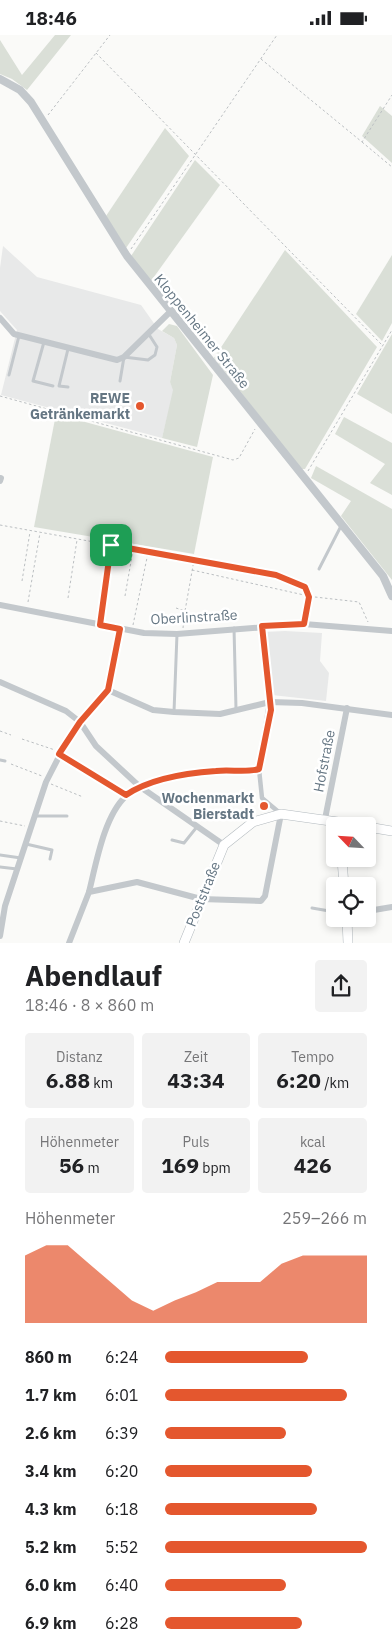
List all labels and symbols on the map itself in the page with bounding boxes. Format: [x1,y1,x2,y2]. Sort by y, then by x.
street label: Kloppenheimer Straße [150,270,254,392]
place label: REWE Getränkemarkt [30,389,130,423]
marker: REWE Getränkemarkt [134,400,146,412]
pin [90,524,132,566]
street label: Oberlinstraße [150,606,238,628]
street label: Hofstraße [309,728,339,794]
place label: Wochenmarkt Bierstadt [162,789,254,823]
marker: Wochenmarkt Bierstadt [258,800,270,812]
north arrow [326,817,376,867]
street label: Poststraße [182,859,224,929]

